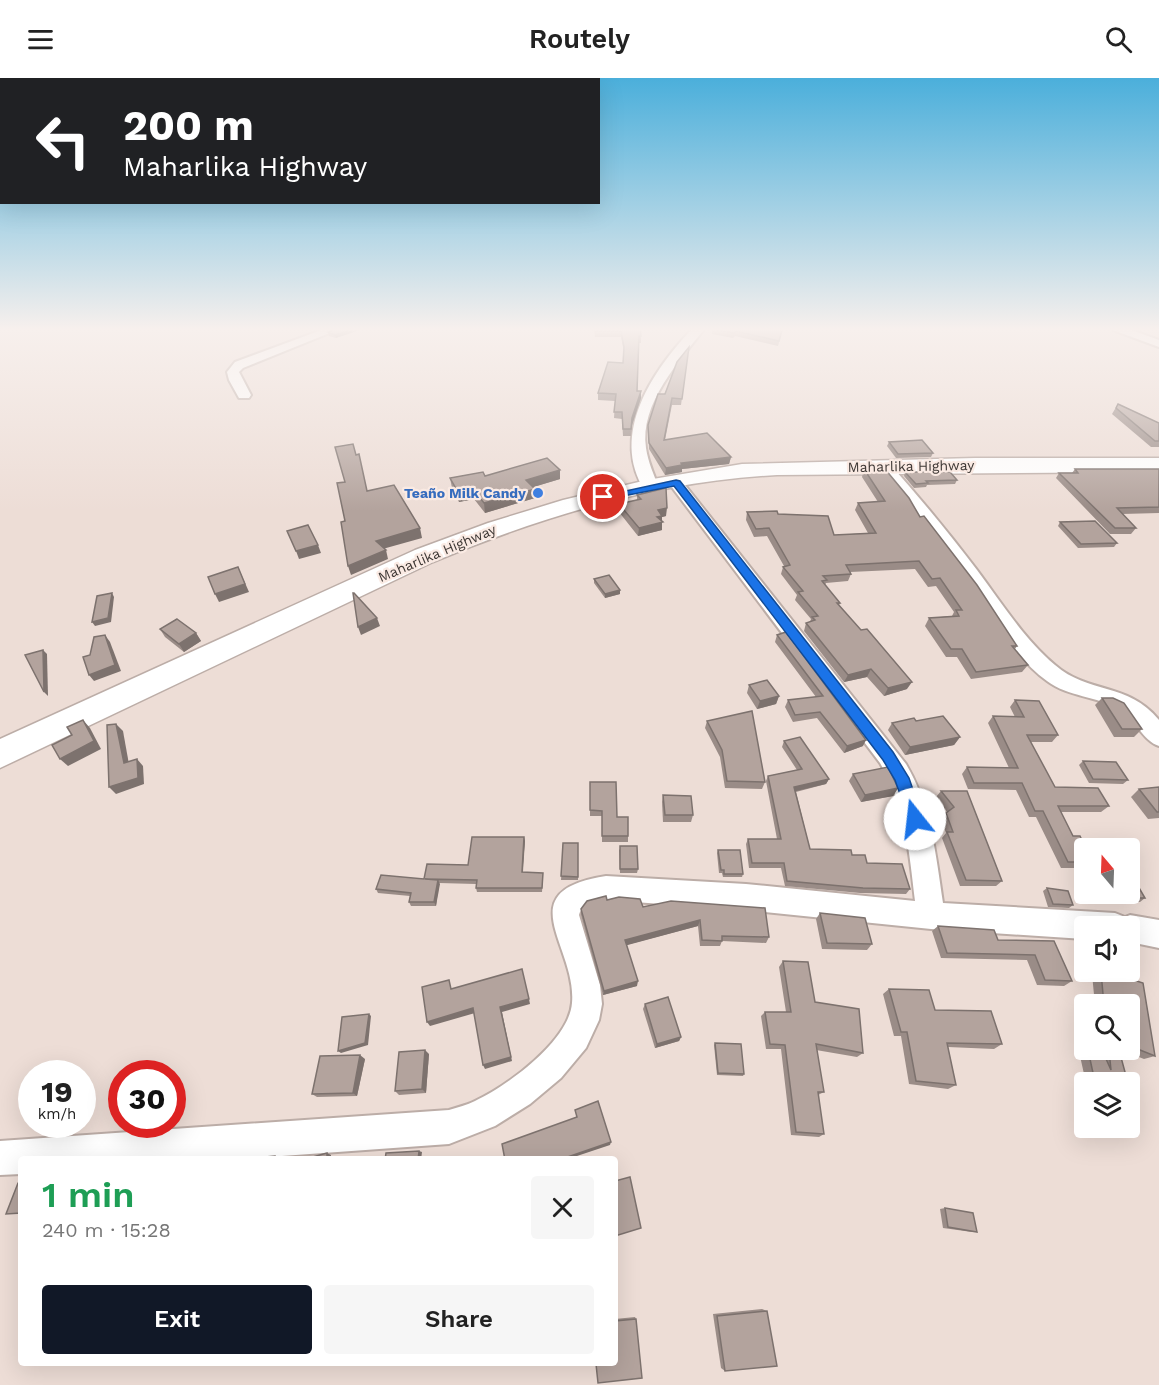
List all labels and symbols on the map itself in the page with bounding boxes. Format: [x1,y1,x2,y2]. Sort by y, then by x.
street label: Maharlika Highway [848,457,975,475]
pin [577,471,628,522]
place label: Teaño Milk Candy [404,485,526,501]
marker: Teaño Milk Candy [531,486,545,500]
street label: Maharlika Highway [376,521,499,585]
position arrow [883,787,947,851]
north arrow [1074,838,1140,904]
speed limit sign: 30 [108,1060,186,1138]

